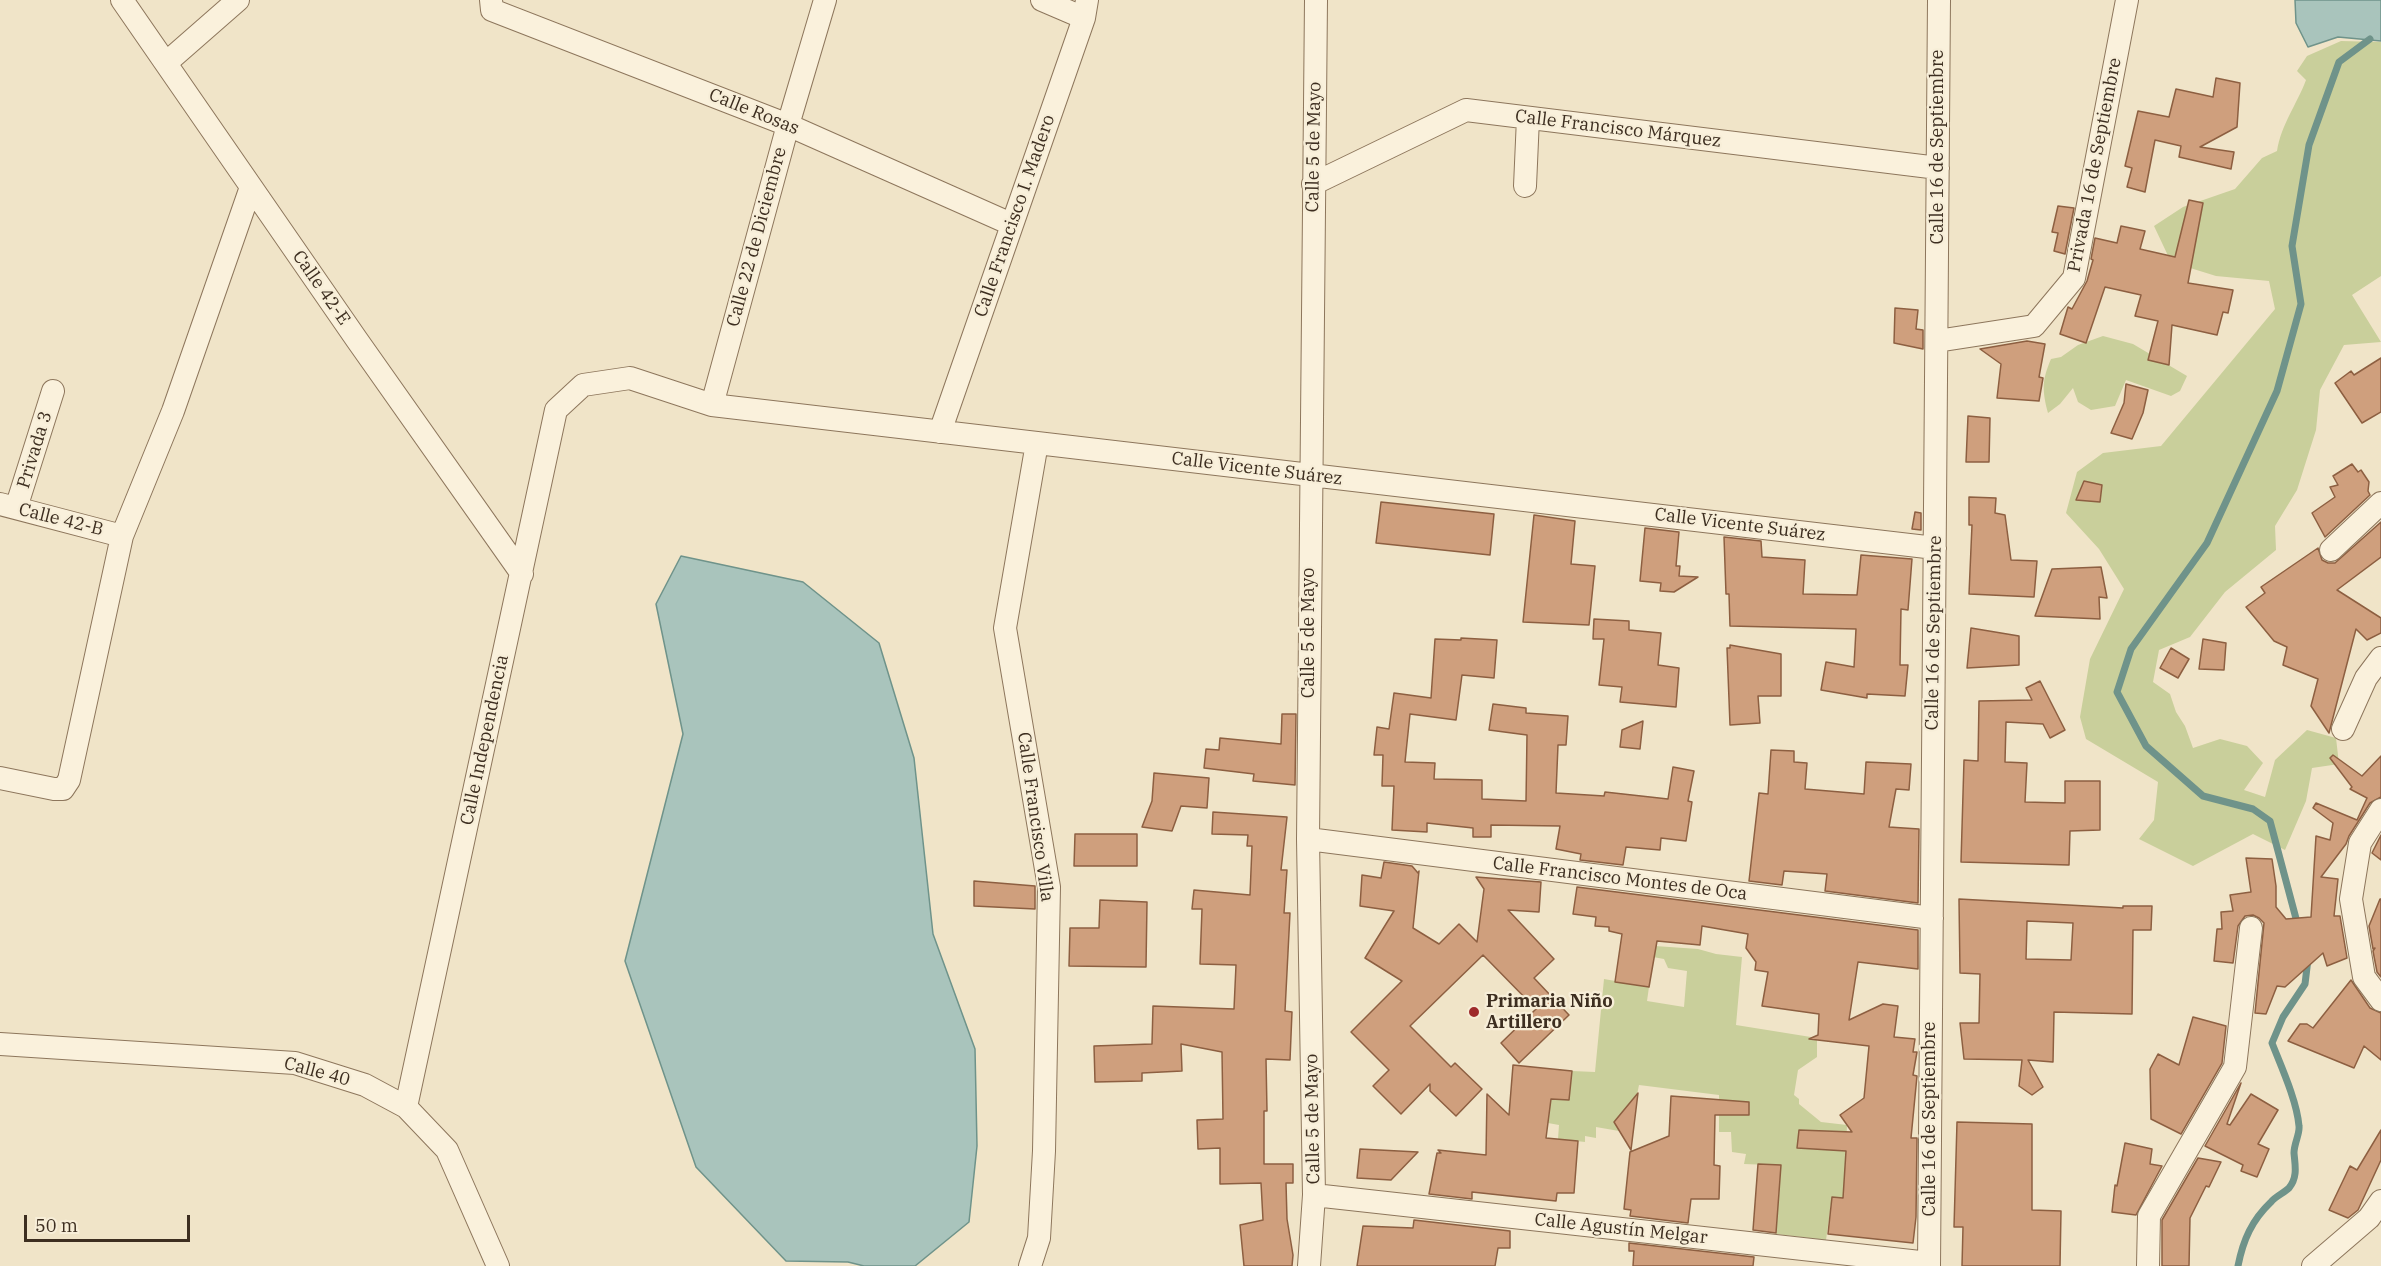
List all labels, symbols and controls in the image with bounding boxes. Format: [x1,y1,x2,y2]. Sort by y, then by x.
street label: Calle 16 de Septiembre [1927,50,1949,244]
street label: Privada 16 de Septiembre [2064,56,2126,274]
street label: Calle 5 de Mayo [1302,82,1326,212]
street label: Calle Rosas [706,84,802,140]
street label: Calle Francisco Márquez [1514,106,1722,152]
street label: Calle Francisco I. Madero [970,112,1060,320]
street label: Calle 22 de Diciembre [723,145,791,329]
street label: Calle 42-E [287,247,355,329]
street label: Privada 3 [13,409,57,491]
street label: Calle Vicente Suárez [1170,448,1344,490]
street label: Calle 42-B [16,499,106,541]
street label: Calle Vicente Suárez [1653,504,1827,546]
street label: Calle 16 de Septiembre [1922,535,1946,731]
street label: Calle 5 de Mayo [1298,568,1320,698]
street label: Calle Independencia [456,653,514,827]
street label: Calle Francisco Villa [1012,731,1058,903]
street label: Calle Francisco Montes de Oca [1491,853,1749,905]
place label: Primaria Niño Artillero [1486,991,1613,1034]
marker: Primaria Niño Artillero [1467,1005,1481,1019]
street label: Calle 16 de Septiembre [1919,1022,1941,1216]
street label: Calle 40 [282,1053,352,1091]
street label: Calle 5 de Mayo [1301,1054,1325,1184]
scale bar [27,1203,194,1241]
street label: Calle Agustín Melgar [1533,1209,1709,1249]
text: 50 m [35,1214,78,1237]

